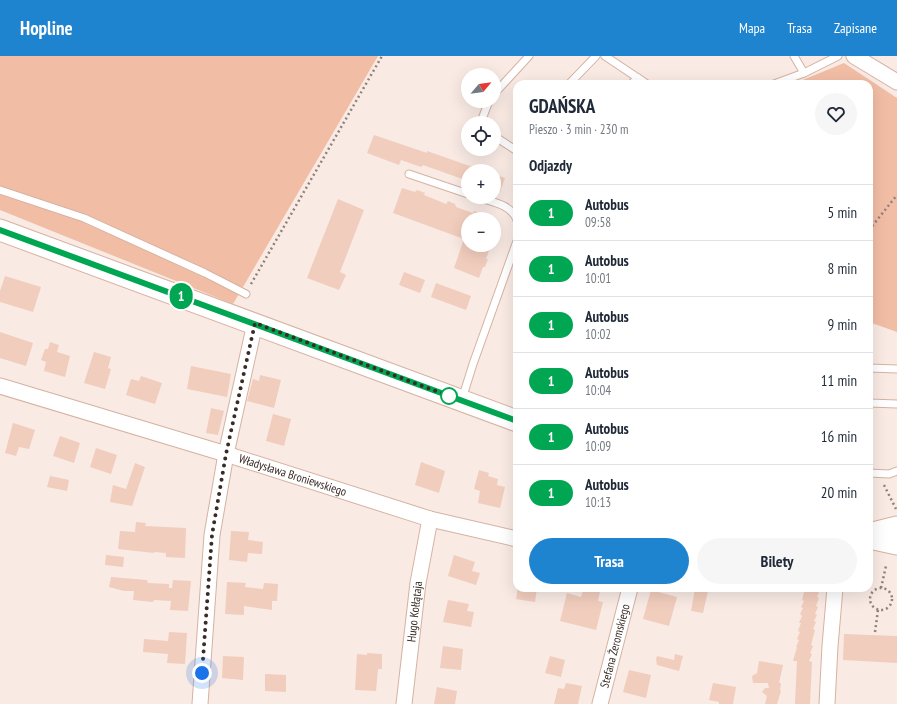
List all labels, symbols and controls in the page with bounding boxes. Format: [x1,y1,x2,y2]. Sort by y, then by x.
text: Hopline [20,16,73,40]
text: Mapa [739,19,765,37]
text: Trasa [787,19,812,37]
text: Zapisane [834,19,877,37]
north arrow [461,68,501,108]
map controls [461,68,501,252]
button: heart [815,93,857,135]
text: GDAŃSKA [529,94,595,118]
button: locate [461,116,501,156]
text: Pieszo · 3 min · 230 m [529,121,629,138]
text: Odjazdy [529,156,572,175]
button: + [461,164,501,204]
text: Autobus [585,195,629,214]
text: 5 min [827,203,857,222]
text: 1 [548,204,554,222]
button: − [461,212,501,252]
text: 09:58 [585,214,611,231]
text: Autobus [585,251,629,270]
text: 8 min [827,259,857,278]
text: 1 [548,260,554,278]
text: 10:01 [585,270,611,287]
line badge: 1 [168,283,194,309]
text: 1 [178,287,184,305]
text: Autobus [585,307,629,326]
text: 9 min [827,315,857,334]
text: 1 [548,316,554,334]
text: 10:02 [585,326,611,343]
text: Autobus [585,363,629,382]
text: 11 min [821,371,857,390]
text: 1 [548,372,554,390]
text: 10:04 [585,382,611,399]
unlabelled marker [440,387,458,405]
text: Autobus [585,419,629,438]
text: 16 min [821,427,857,446]
text: 1 [548,428,554,446]
text: 10:09 [585,438,611,455]
street label: Władysława Broniewskiego [237,451,349,499]
text: Autobus [585,475,629,494]
text: 20 min [821,483,857,502]
text: 1 [548,484,554,502]
text: 10:13 [585,494,611,511]
button: Trasa [529,538,689,584]
button: Bilety [697,538,857,584]
street label: Hugo Kołłątaja [403,580,425,643]
street label: Stefana Żeromskiego [596,602,633,689]
your location [192,663,212,683]

